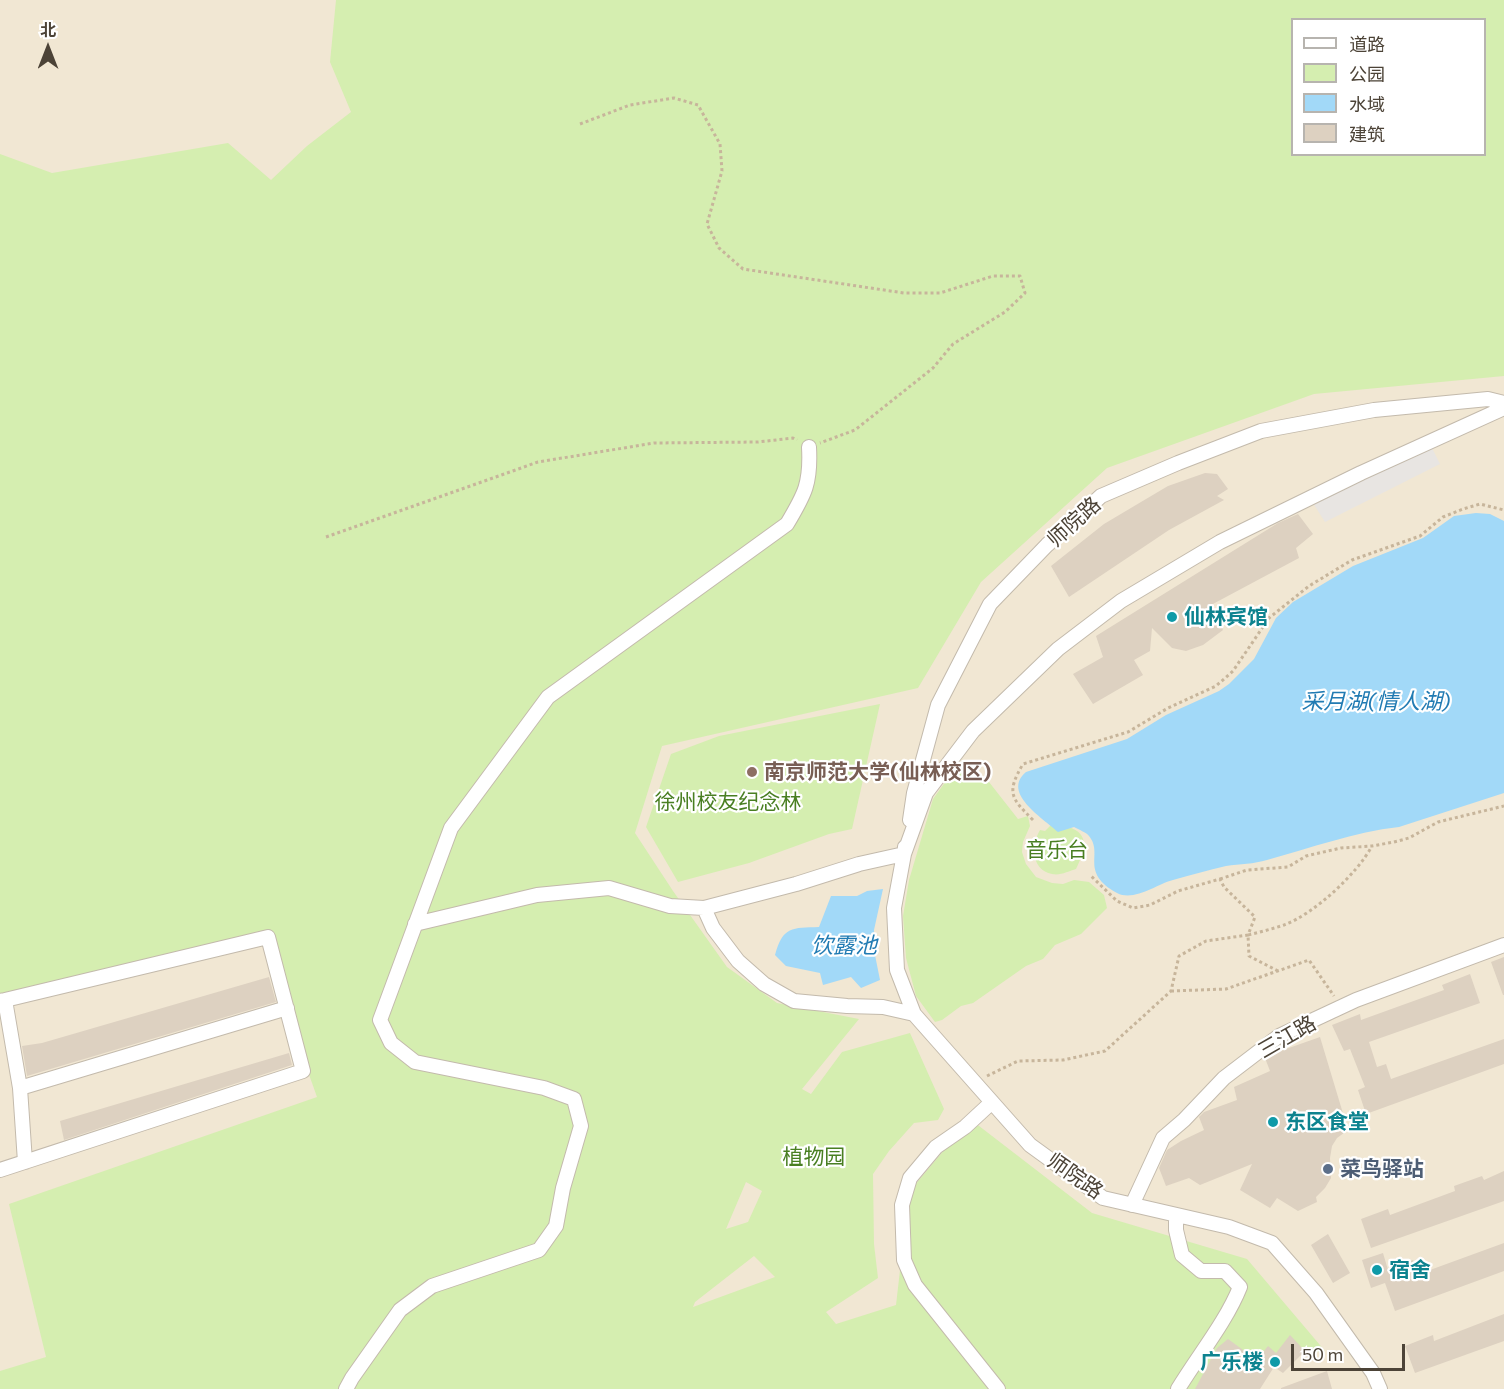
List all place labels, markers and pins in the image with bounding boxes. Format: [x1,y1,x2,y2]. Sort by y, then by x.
place label: 仙林宾馆 [1184,604,1268,630]
marker: 仙林宾馆 [1165,610,1179,624]
place label: 南京师范大学(仙林校区) [764,759,991,785]
marker: 南京师范大学(仙林校区) [745,765,759,779]
place label: 东区食堂 [1285,1109,1369,1135]
marker: 东区食堂 [1266,1115,1280,1129]
place label: 菜鸟驿站 [1340,1156,1424,1182]
marker: 菜鸟驿站 [1321,1162,1335,1176]
place label: 宿舍 [1389,1257,1431,1283]
marker: 宿舍 [1370,1263,1384,1277]
place label: 广乐楼 [1200,1349,1263,1375]
marker: 广乐楼 [1268,1355,1282,1369]

